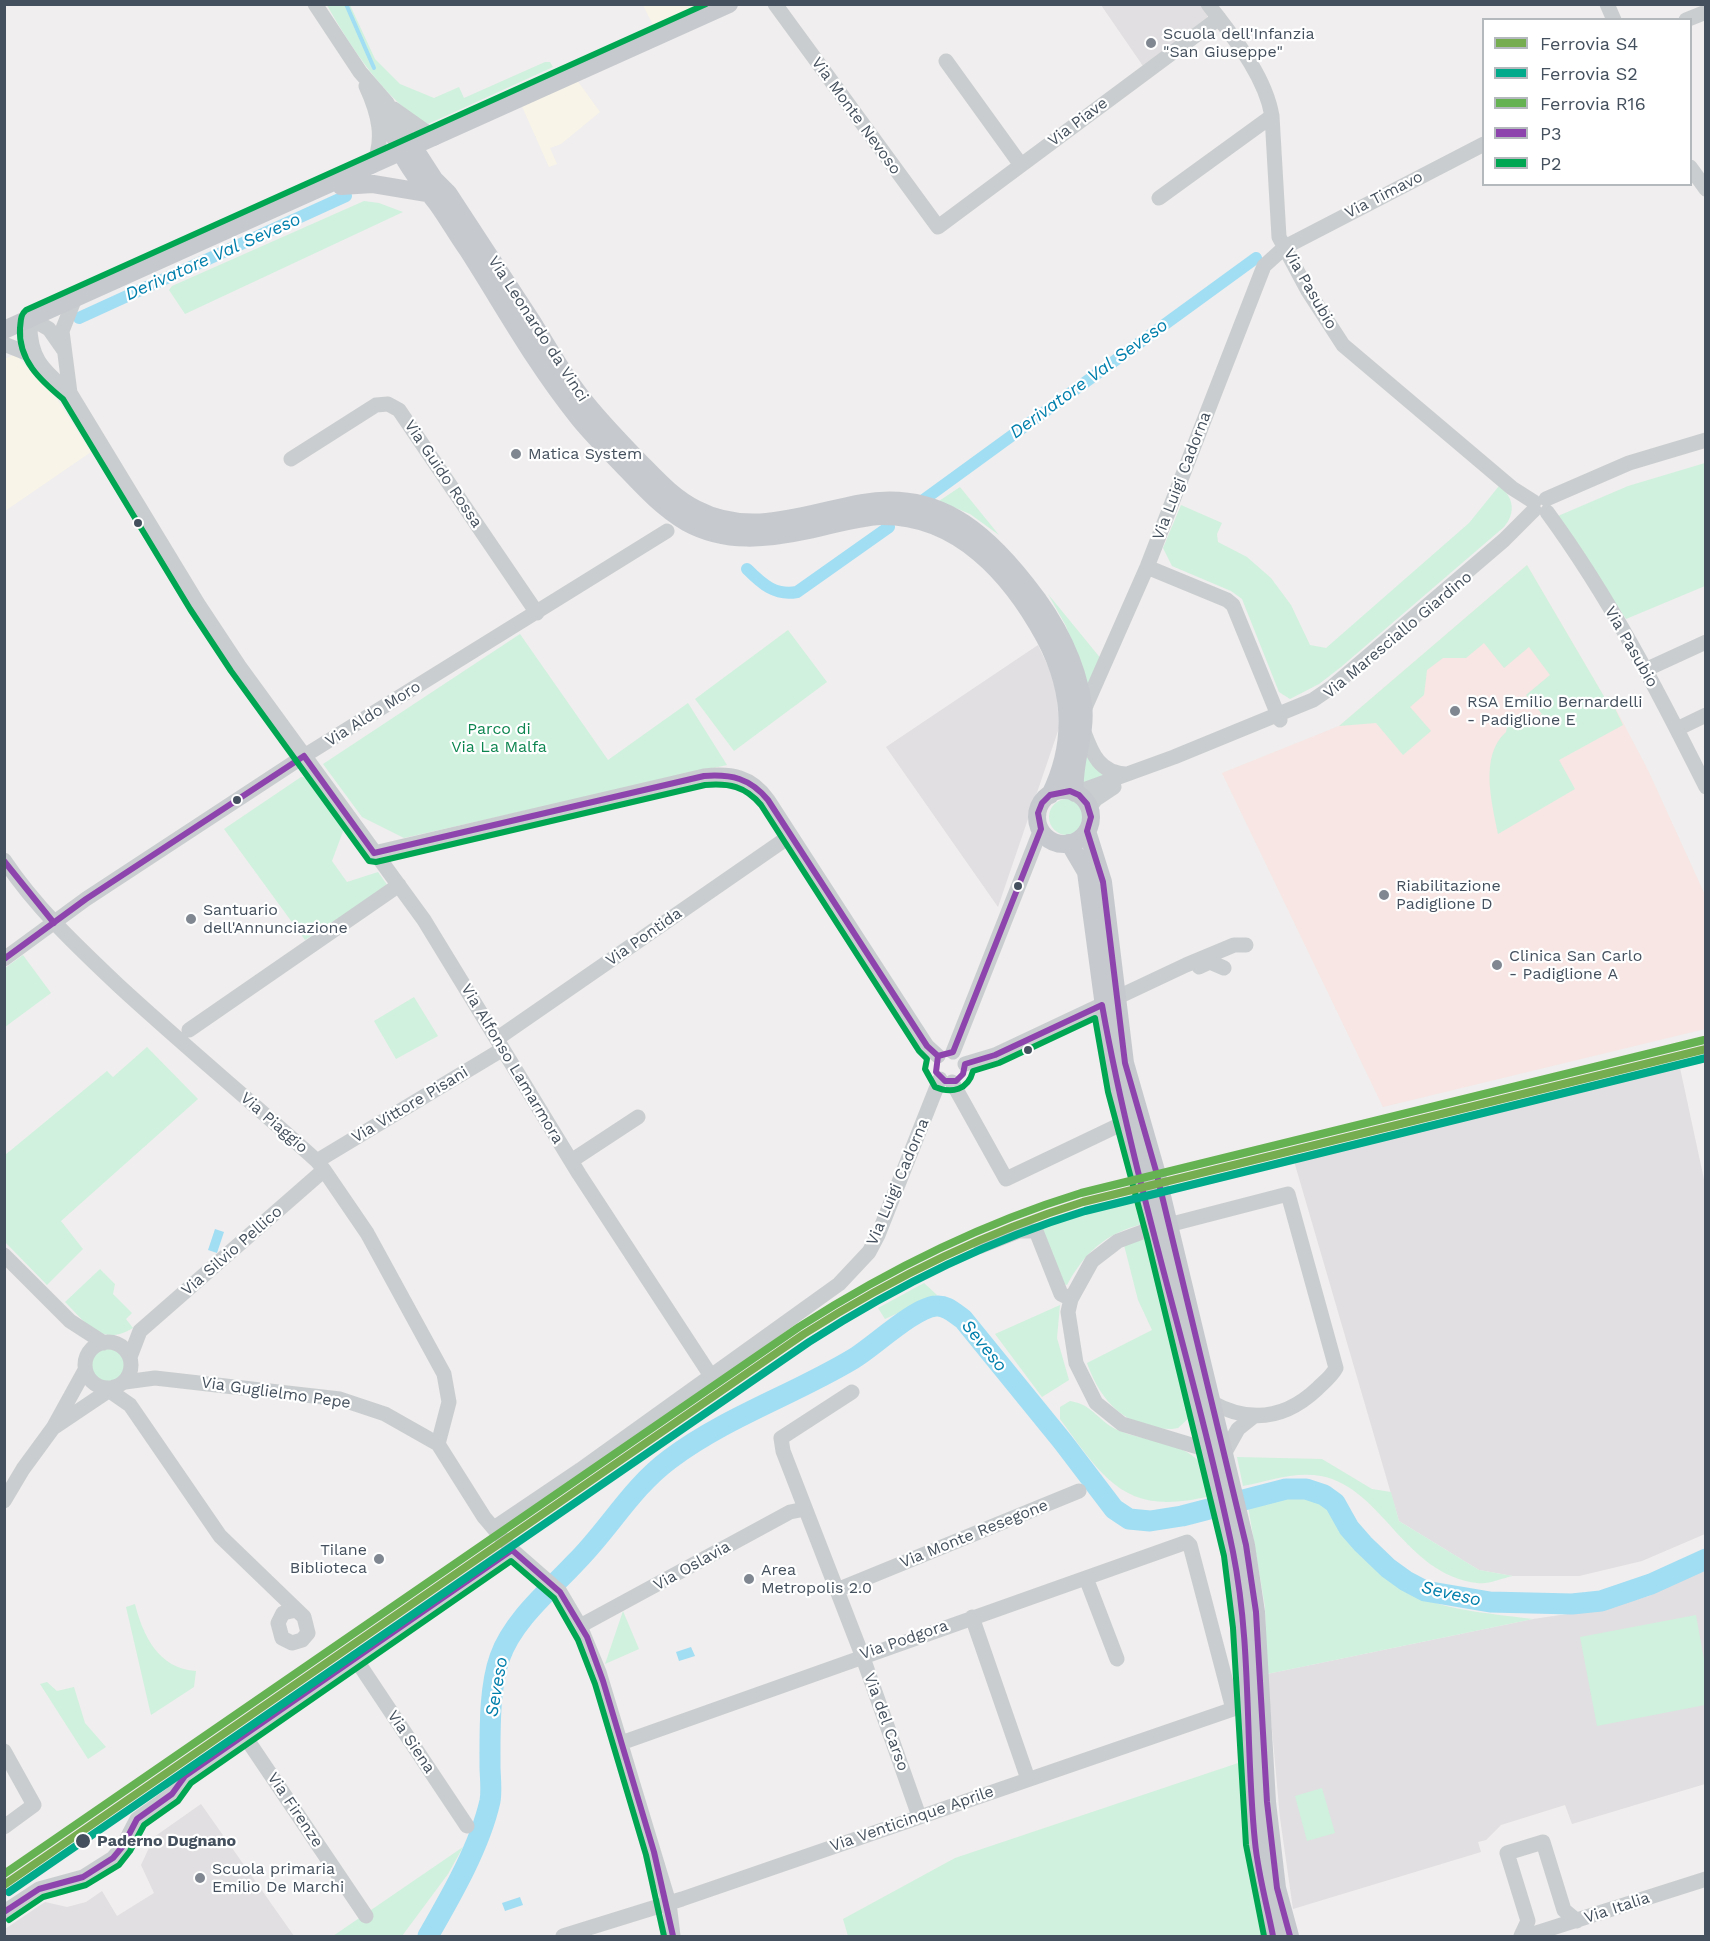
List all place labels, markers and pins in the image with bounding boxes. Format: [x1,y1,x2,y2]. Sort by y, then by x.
place label: Scuola dell'Infanzia "San Giuseppe" [1163,24,1315,62]
marker: Scuola dell'Infanzia "San Giuseppe" [1144,36,1158,50]
place label: Matica System [528,444,642,464]
marker: Matica System [509,447,523,461]
unlabelled marker [132,517,144,529]
place label: RSA Emilio Bernardelli - Padiglione E [1467,692,1642,730]
marker: RSA Emilio Bernardelli - Padiglione E [1448,704,1462,718]
unlabelled marker [231,794,243,806]
place label: Riabilitazione Padiglione D [1396,876,1501,914]
unlabelled marker [1012,880,1024,892]
marker: Riabilitazione Padiglione D [1377,888,1391,902]
place label: Santuario dell'Annunciazione [203,900,348,938]
marker: Santuario dell'Annunciazione [184,912,198,926]
place label: Clinica San Carlo - Padiglione A [1509,946,1642,984]
marker: Clinica San Carlo - Padiglione A [1490,958,1504,972]
unlabelled marker [1022,1044,1034,1056]
place label: Tilane Biblioteca [290,1540,367,1578]
marker: Tilane Biblioteca [372,1552,386,1566]
place label: Area Metropolis 2.0 [761,1560,872,1598]
marker: Area Metropolis 2.0 [742,1572,756,1586]
place label: Paderno Dugnano [97,1831,236,1851]
marker: Paderno Dugnano [74,1832,92,1850]
place label: Scuola primaria Emilio De Marchi [212,1859,344,1897]
marker: Scuola primaria Emilio De Marchi [193,1871,207,1885]

